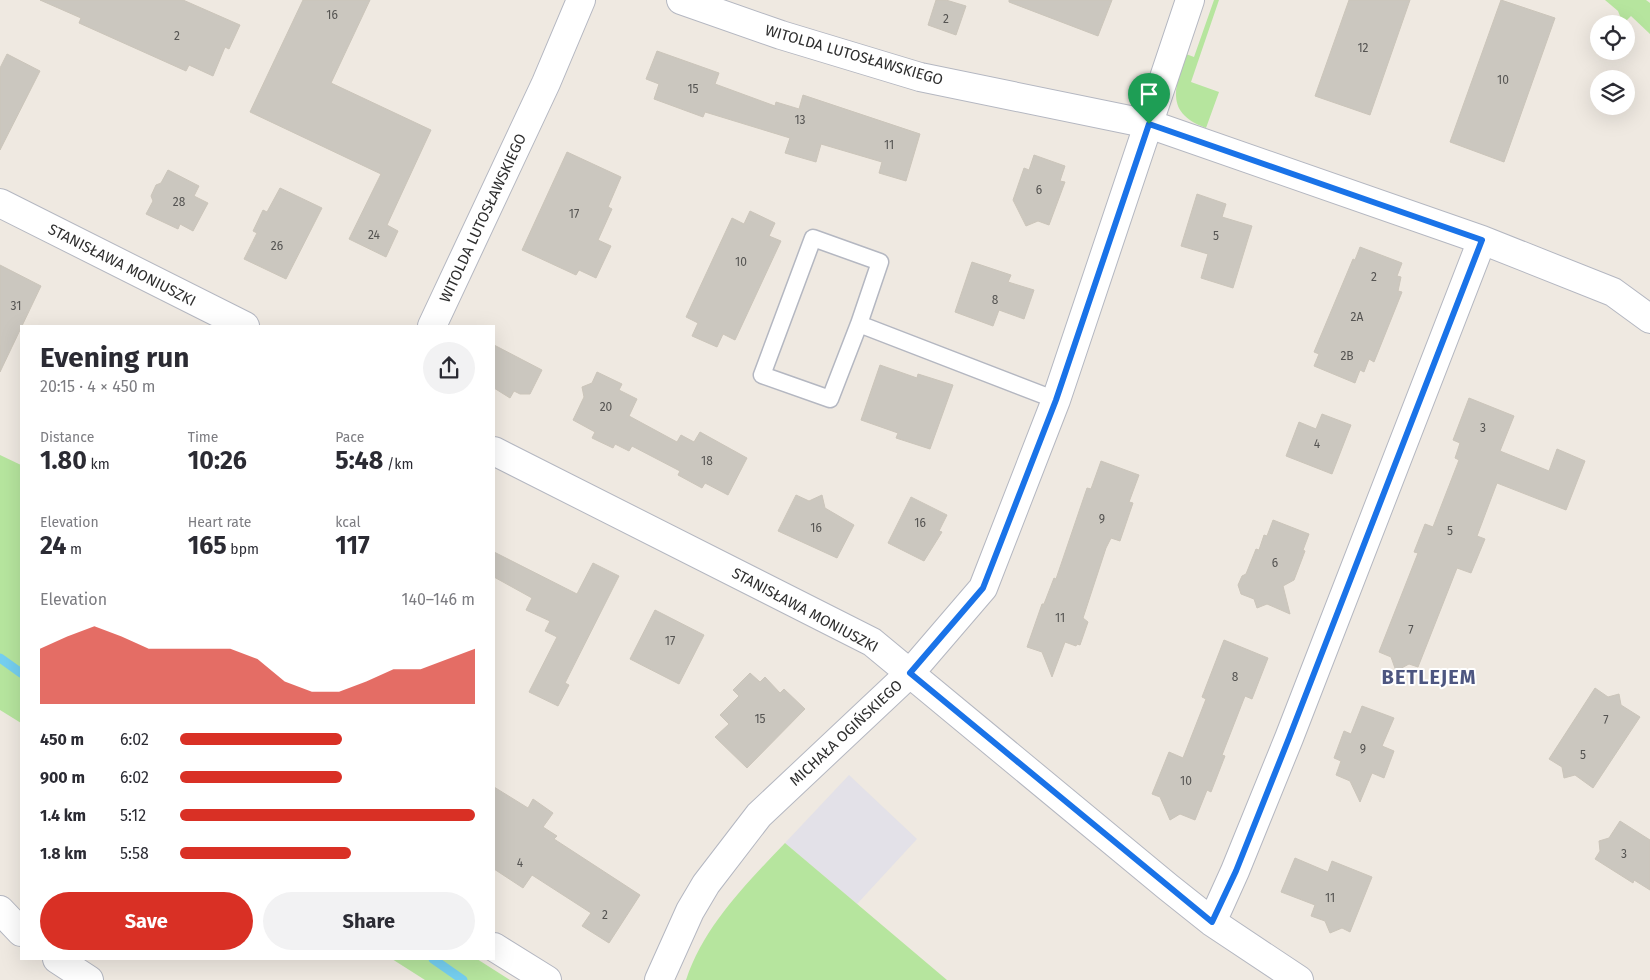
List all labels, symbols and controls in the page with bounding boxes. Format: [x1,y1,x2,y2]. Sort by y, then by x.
house number: 16 [326,8,338,22]
house number: 2 [943,12,949,26]
map controls [1590,15,1635,115]
button: locate [1590,15,1635,60]
street label: WITOLDA LUTOSŁAWSKIEGO [763,21,945,89]
house number: 2 [174,29,180,43]
house number: 12 [1357,41,1369,55]
button: layers [1590,70,1635,115]
pin [1128,73,1170,124]
house number: 10 [1497,73,1509,87]
icon: arrive [1135,80,1163,108]
house number: 15 [687,82,699,96]
house number: 13 [794,113,806,127]
street label: WITOLDA LUTOSŁAWSKIEGO [436,131,530,305]
house number: 11 [884,138,894,152]
house number: 6 [1036,183,1042,197]
house number: 28 [173,195,186,209]
house number: 17 [569,207,579,221]
street label: STANISŁAWA MONIUSZKI [45,220,199,310]
house number: 24 [368,228,381,242]
house number: 5 [1213,229,1219,243]
house number: 26 [271,239,283,253]
house number: 10 [735,255,747,269]
house number: 2 [1371,270,1377,284]
house number: 8 [992,293,999,307]
house number: 31 [11,299,21,313]
house number: 2A [1351,310,1364,324]
text: Evening run [40,341,189,374]
button: share [423,342,475,394]
house number: 2B [1340,349,1354,363]
text: 20:15 · 4 × 450 m [40,377,156,396]
house number: 20 [600,400,613,414]
house number: 3 [1480,421,1486,435]
text: Distance [40,429,94,446]
text: Time [188,429,218,446]
text: Pace [335,429,364,446]
house number: 4 [1314,437,1321,451]
text: 1.80 [40,446,87,476]
text: 10:26 [188,446,247,476]
text: 5:48 [335,446,383,476]
house number: 18 [701,454,713,468]
text: km [87,456,110,473]
text: /km [383,456,413,473]
house number: 9 [1099,512,1105,526]
text: Elevation [40,514,99,531]
text: Heart rate [188,514,251,531]
text: kcal [335,514,361,531]
house number: 16 [914,516,926,530]
house number: 16 [810,521,822,535]
house number: 5 [1447,524,1453,538]
text: 24 [40,531,66,561]
text: 165 [188,531,227,561]
text: 117 [335,531,370,561]
text: m [66,541,82,558]
text: bpm [227,541,259,558]
house number: 6 [1272,556,1278,570]
street label: STANISŁAWA MONIUSZKI [729,564,881,656]
text: Elevation [40,590,107,609]
text: 140–146 m [402,590,475,609]
house number: 11 [1055,611,1065,625]
house number: 7 [1408,623,1414,637]
house number: 17 [665,634,675,648]
district label: BETLEJEM [1382,665,1476,689]
house number: 8 [1232,670,1239,684]
street label: MICHAŁA OGIŃSKIEGO [786,676,906,790]
house number: 15 [754,712,766,726]
house number: 7 [1603,713,1609,727]
text: 450 m [40,730,84,749]
text: 6:02 [120,730,149,749]
house number: 9 [1360,742,1366,756]
house number: 5 [1580,748,1586,762]
text: 900 m [40,768,85,787]
text: 6:02 [120,768,149,787]
house number: 10 [1180,774,1192,788]
text: 1.4 km [40,806,86,825]
text: 5:12 [120,806,146,825]
text: 1.8 km [40,844,87,863]
text: 5:58 [120,844,149,863]
house number: 3 [1621,847,1627,861]
house number: 4 [517,856,524,870]
house number: 11 [1325,891,1335,905]
button: Save [40,892,253,950]
button: Share [263,892,475,950]
house number: 2 [602,908,608,922]

